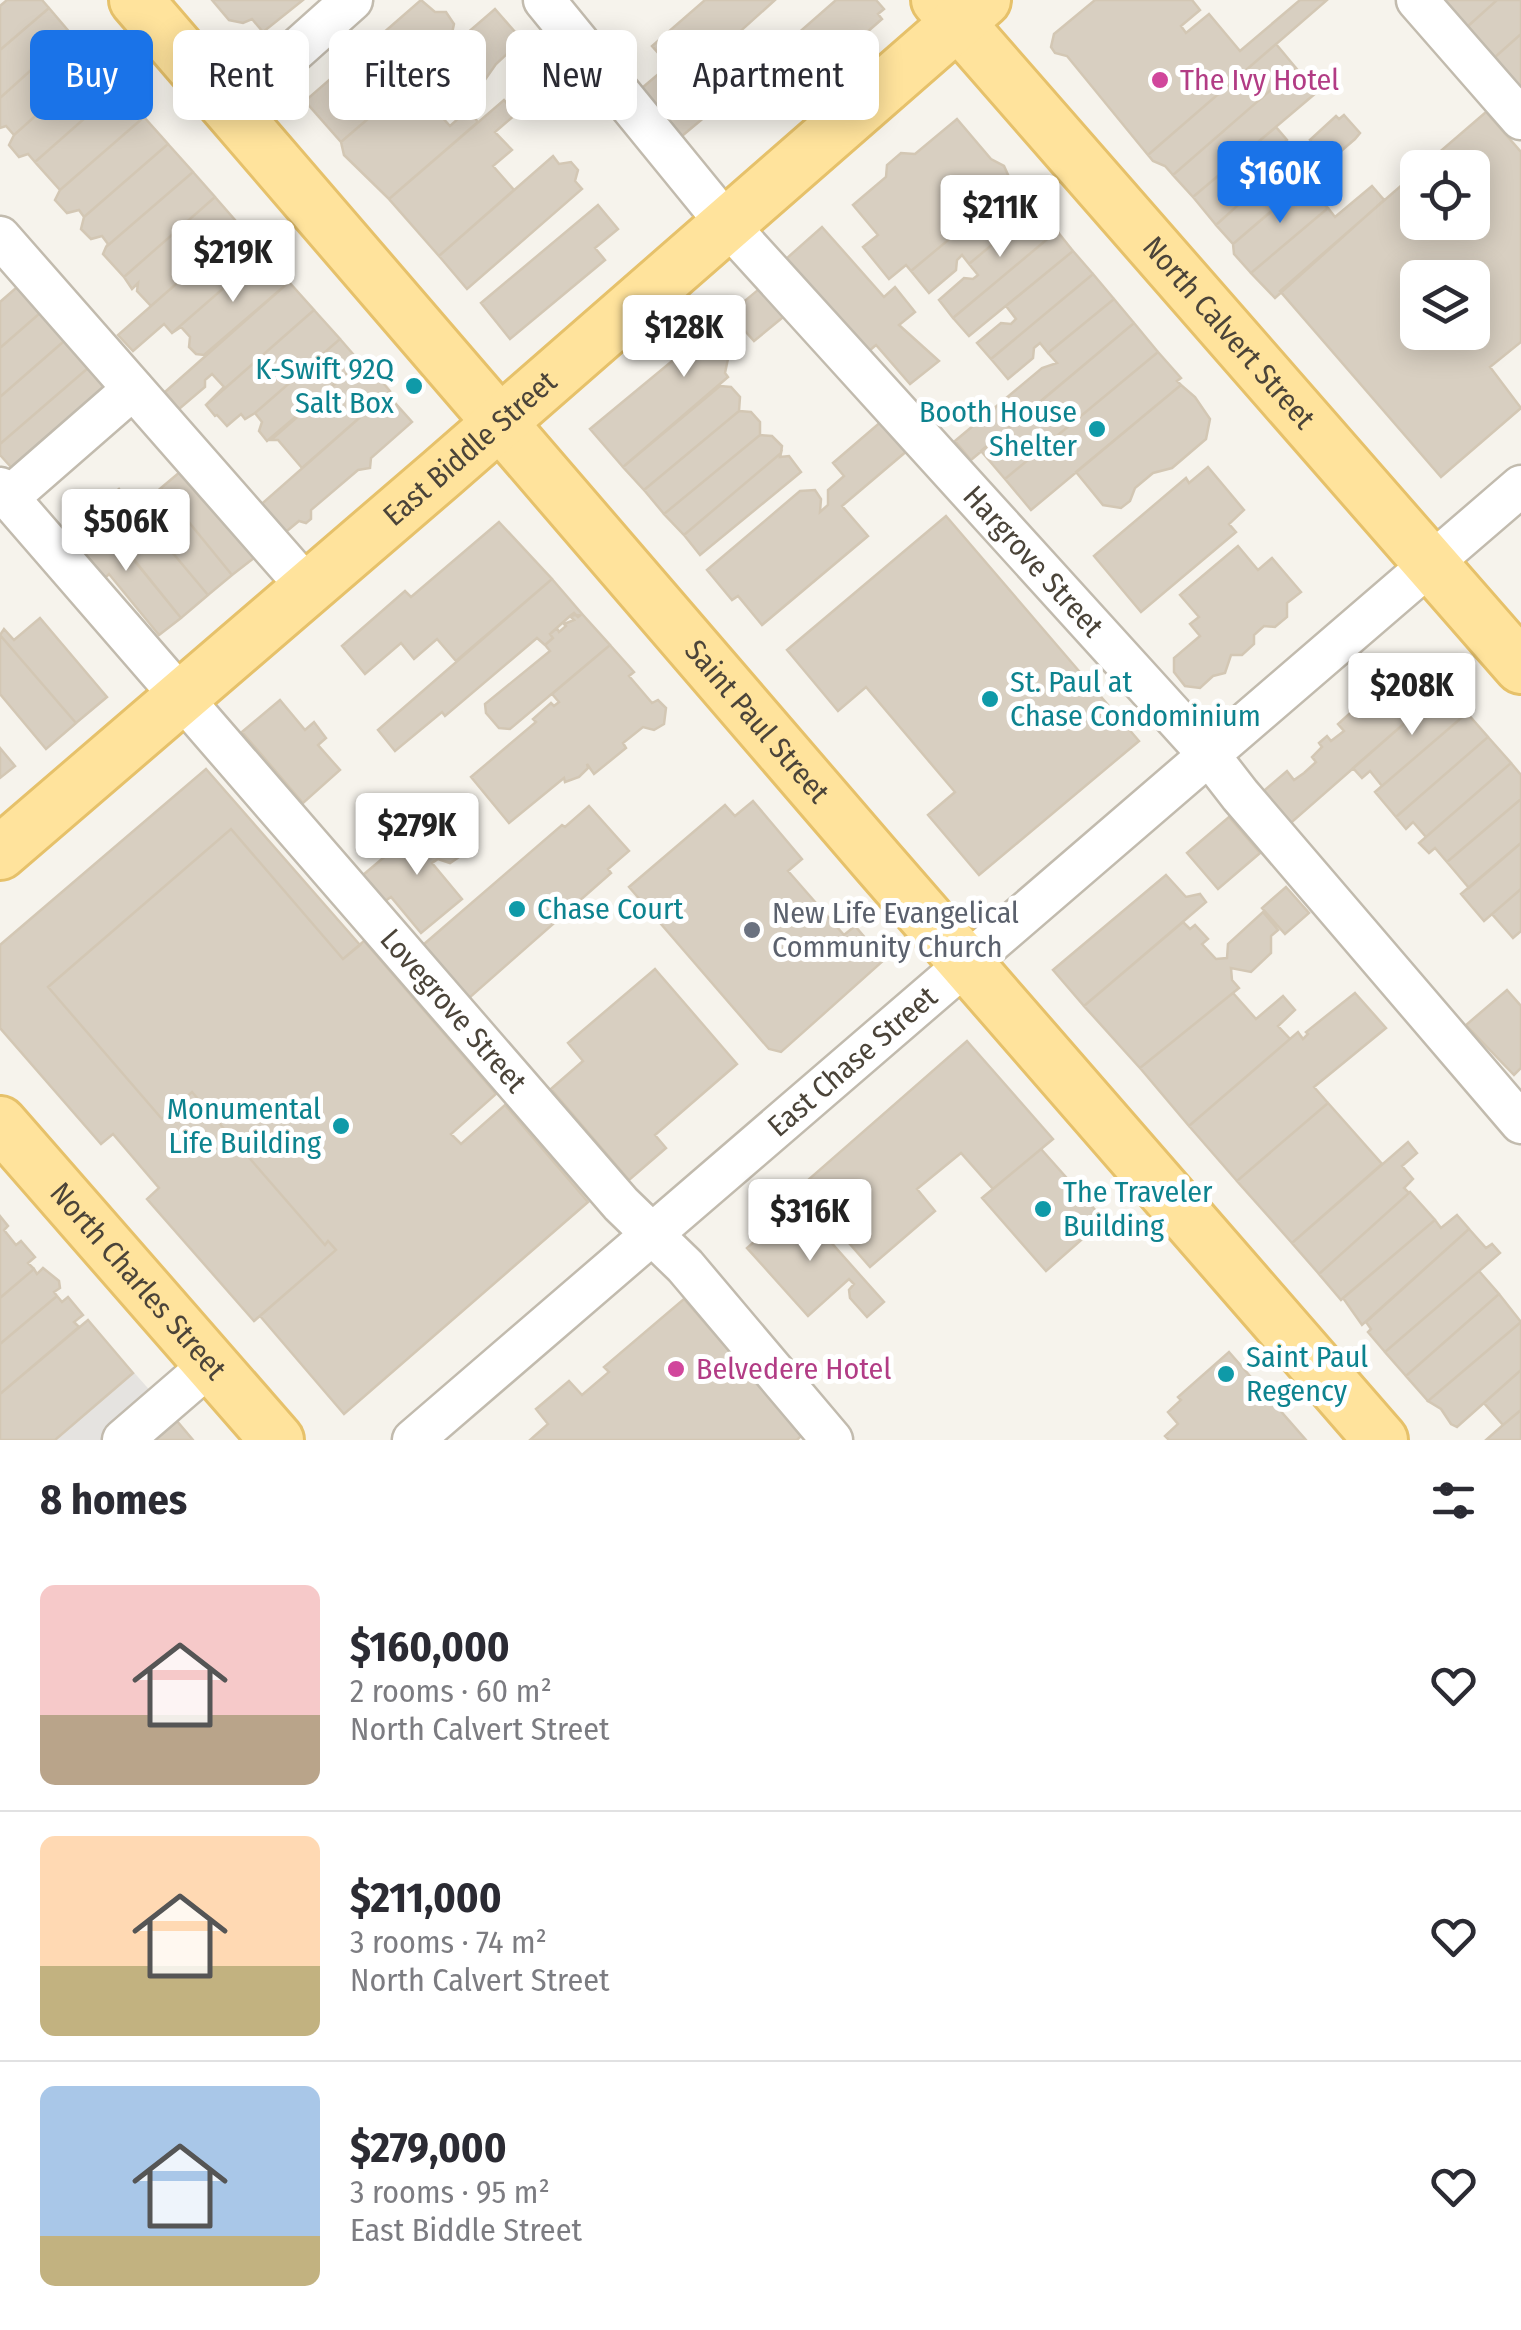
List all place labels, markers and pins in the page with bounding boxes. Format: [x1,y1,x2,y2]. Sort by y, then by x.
place label: The Ivy Hotel [1180,62,1339,98]
marker: The Ivy Hotel [1149,69,1171,91]
pin: $160K [1210,141,1350,226]
pin: $211K [930,175,1070,260]
pin: $219K [163,220,303,305]
pin: $128K [614,295,754,380]
place label: K-Swift 92Q Salt Box [255,351,395,421]
marker: K-Swift 92Q Salt Box [403,375,425,397]
place label: Booth House Shelter [919,394,1078,464]
marker: Booth House Shelter [1086,418,1108,440]
pin: $506K [56,489,196,574]
pin: $208K [1342,653,1482,738]
place label: St. Paul at Chase Condominium [1010,664,1261,734]
marker: St. Paul at Chase Condominium [979,688,1001,710]
pin: $279K [347,793,487,878]
place label: Chase Court [537,891,683,927]
place label: New Life Evangelical Community Church [772,895,1019,965]
marker: Chase Court [506,898,528,920]
marker: New Life Evangelical Community Church [741,919,763,941]
place label: Monumental Life Building [167,1091,322,1161]
marker: Monumental Life Building [330,1115,352,1137]
place label: The Traveler Building [1063,1174,1213,1244]
pin: $316K [740,1179,880,1264]
marker: The Traveler Building [1032,1198,1054,1220]
place label: Saint Paul Regency [1246,1339,1368,1409]
place label: Belvedere Hotel [696,1351,891,1387]
marker: Belvedere Hotel [665,1358,687,1380]
marker: Saint Paul Regency [1215,1363,1237,1385]

